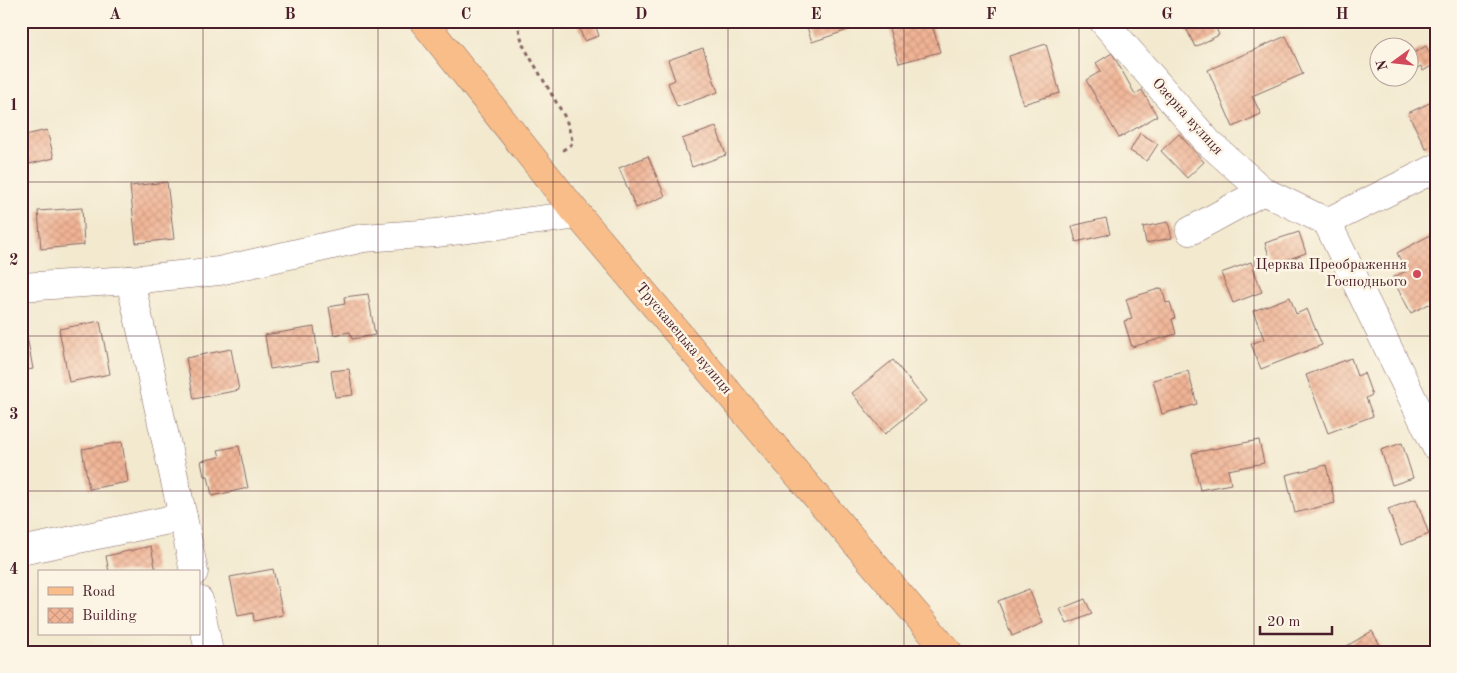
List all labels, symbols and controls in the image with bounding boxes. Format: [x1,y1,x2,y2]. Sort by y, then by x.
text: A [109,7,121,23]
text: B [284,7,296,23]
text: C [461,7,471,23]
text: D [635,7,647,23]
text: E [810,7,822,23]
text: F [986,7,997,23]
text: G [1161,7,1173,23]
text: H [1335,7,1349,23]
north arrow [1370,38,1420,88]
text: N [1374,58,1391,72]
street label: Озерна вулиця [1149,76,1225,158]
text: 1 [9,98,19,114]
text: 2 [9,253,19,269]
place label: Церква Преображення Господнього [1256,258,1407,290]
marker: Церква Преображення Господнього [1411,268,1423,280]
street label: Трускавецька вулиця [632,280,734,398]
text: 3 [9,407,19,423]
text: 4 [9,562,19,578]
legend [38,570,200,636]
text: Road [82,585,116,600]
scale bar [1260,603,1332,635]
text: Building [82,609,137,624]
text: 20 m [1267,615,1301,630]

